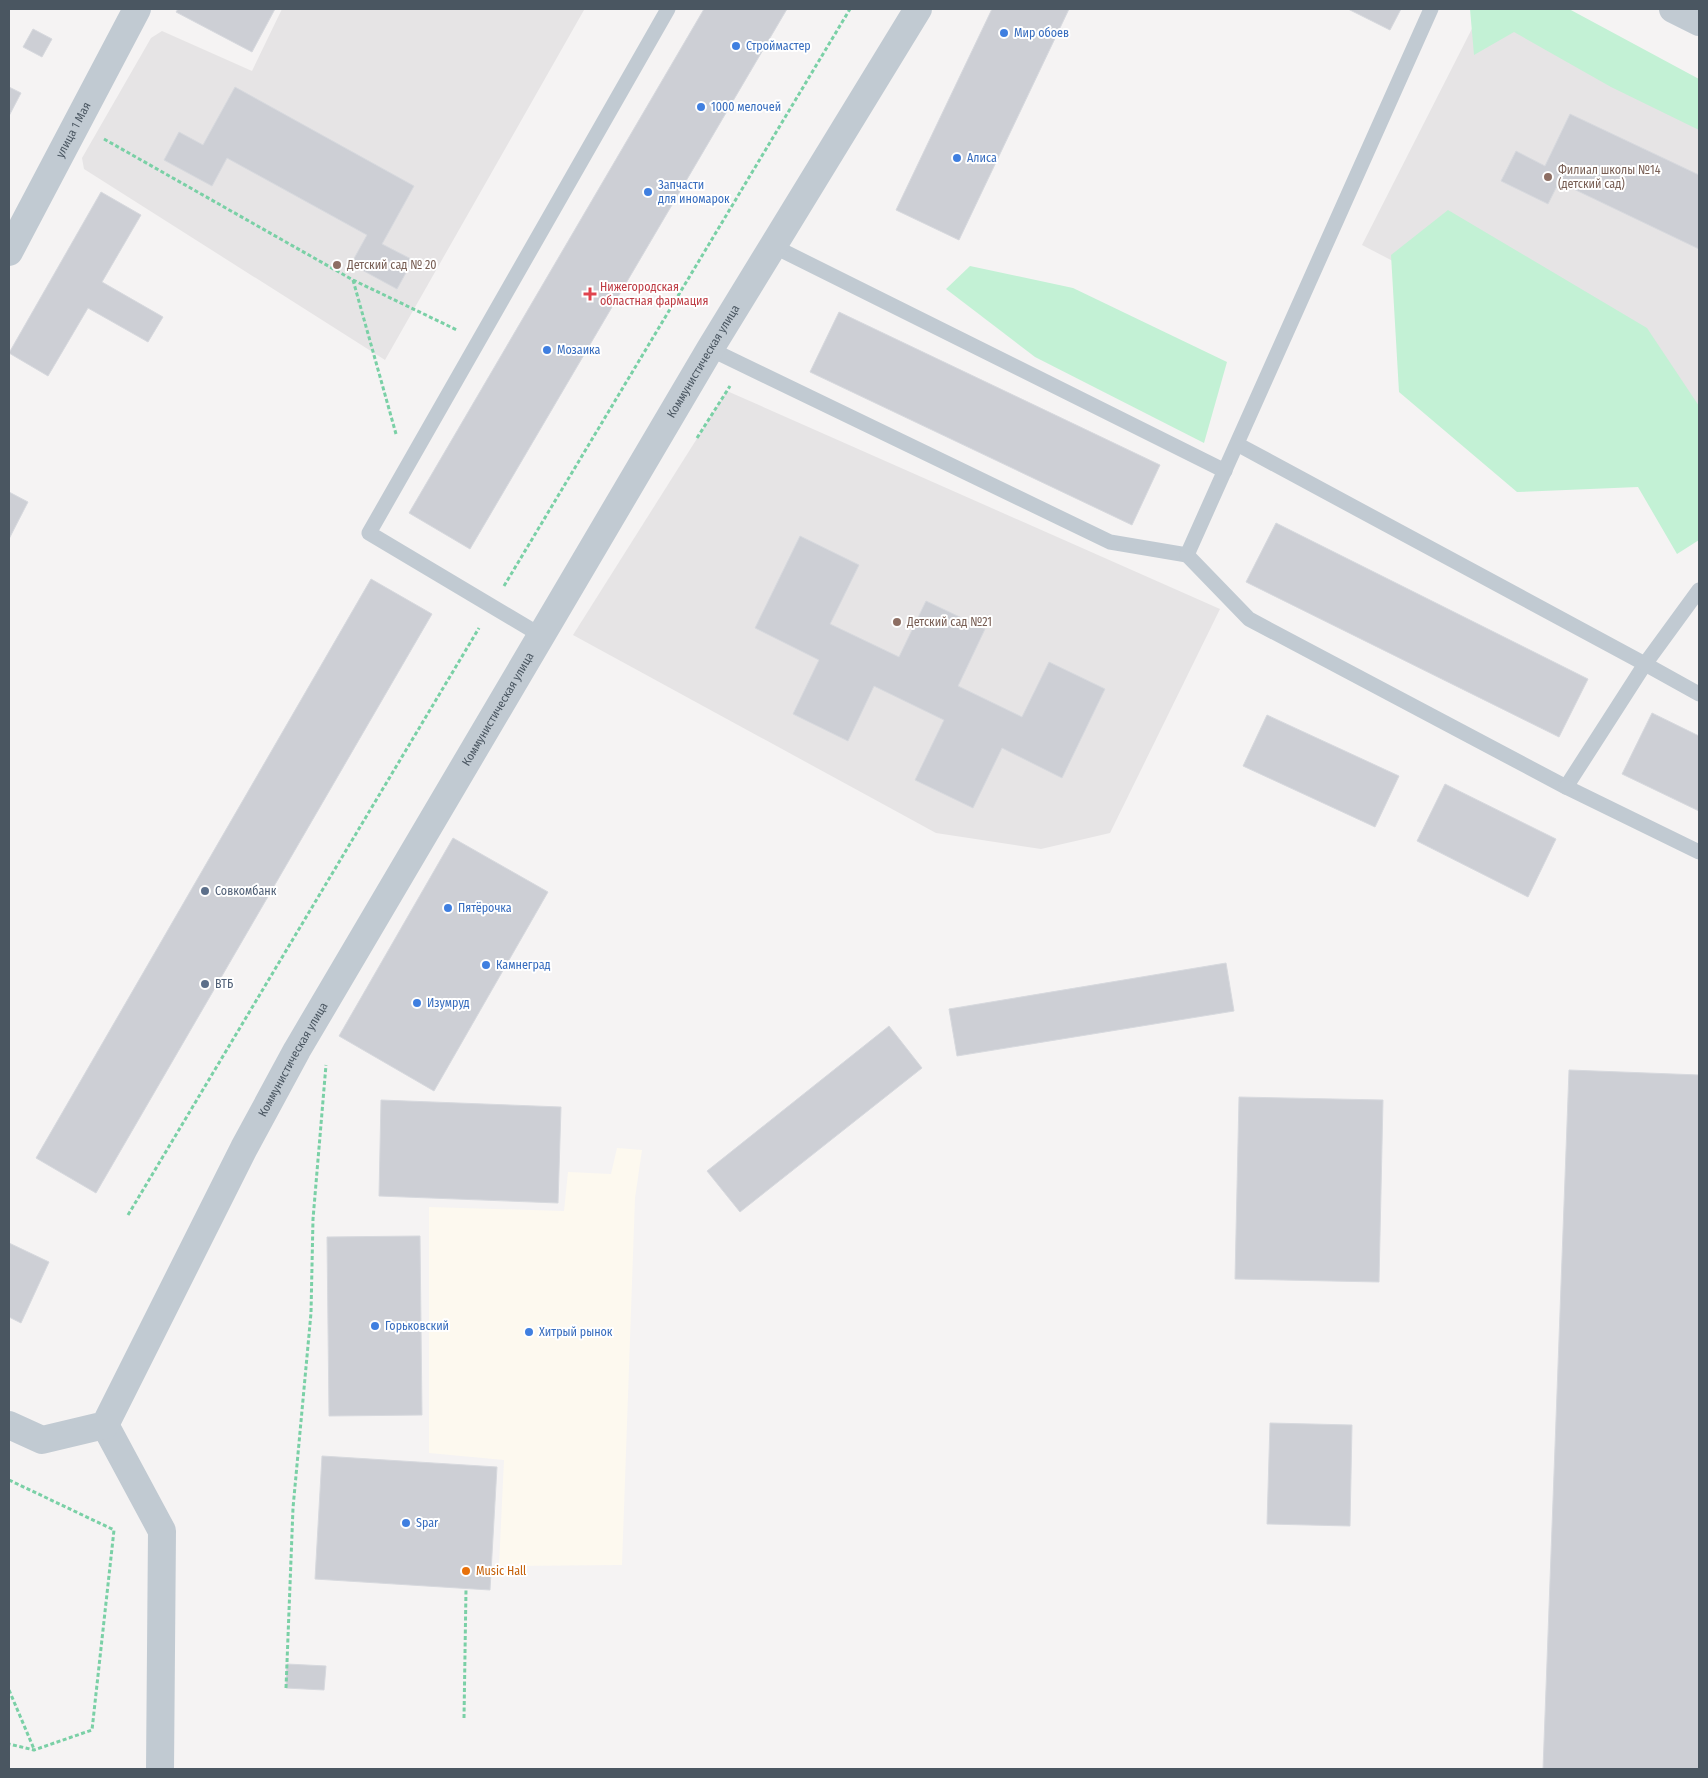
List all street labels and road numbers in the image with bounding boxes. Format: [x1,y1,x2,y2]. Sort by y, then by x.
street label: улица 1 Мая [53,100,94,160]
street label: Коммунистическая улица [664,302,742,420]
street label: Коммунистическая улица [459,650,537,768]
street label: Коммунистическая улица [255,1000,331,1119]

